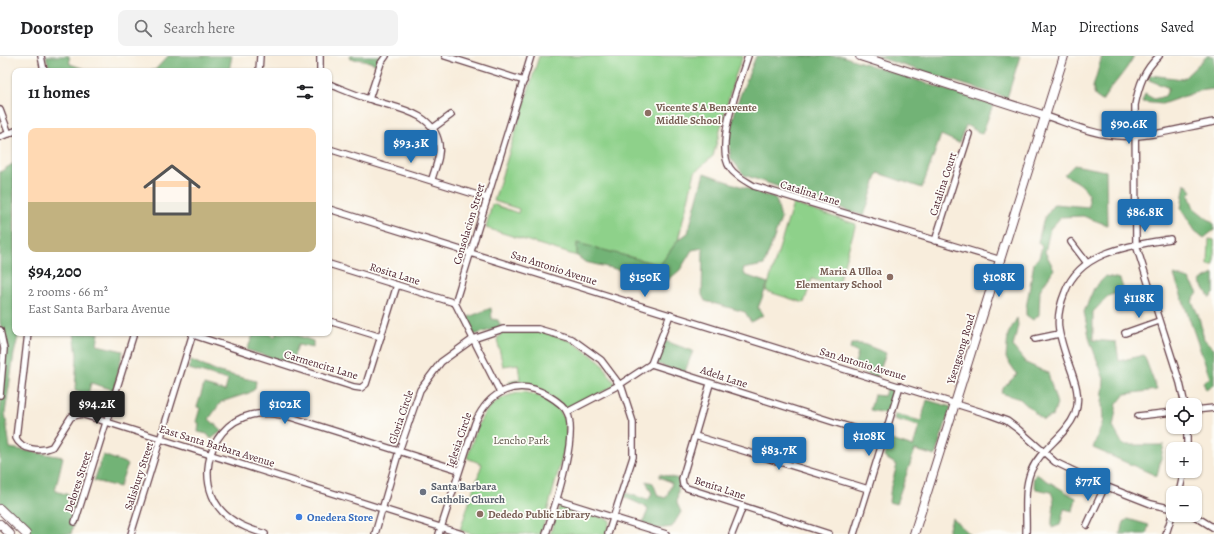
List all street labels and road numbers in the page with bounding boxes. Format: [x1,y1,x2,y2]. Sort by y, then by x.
street label: Catalina Court [926,150,960,218]
street label: Catalina Lane [778,177,842,209]
street label: Consolacion Street [449,181,489,267]
street label: San Antonio Avenue [509,247,599,289]
street label: Rosita Lane [368,259,422,289]
street label: Ysengsong Road [943,312,979,387]
street label: San Antonio Avenue [818,344,908,384]
street label: Carmencita Lane [282,347,360,383]
street label: Adela Lane [698,362,750,392]
street label: Gloria Circle [385,388,417,446]
street label: Iglesia Circle [442,410,476,470]
street label: East Santa Barbara Avenue [157,421,277,471]
street label: Salisbury Street [121,440,157,512]
street label: Delores Street [61,449,95,515]
street label: Benita Lane [692,473,748,503]

